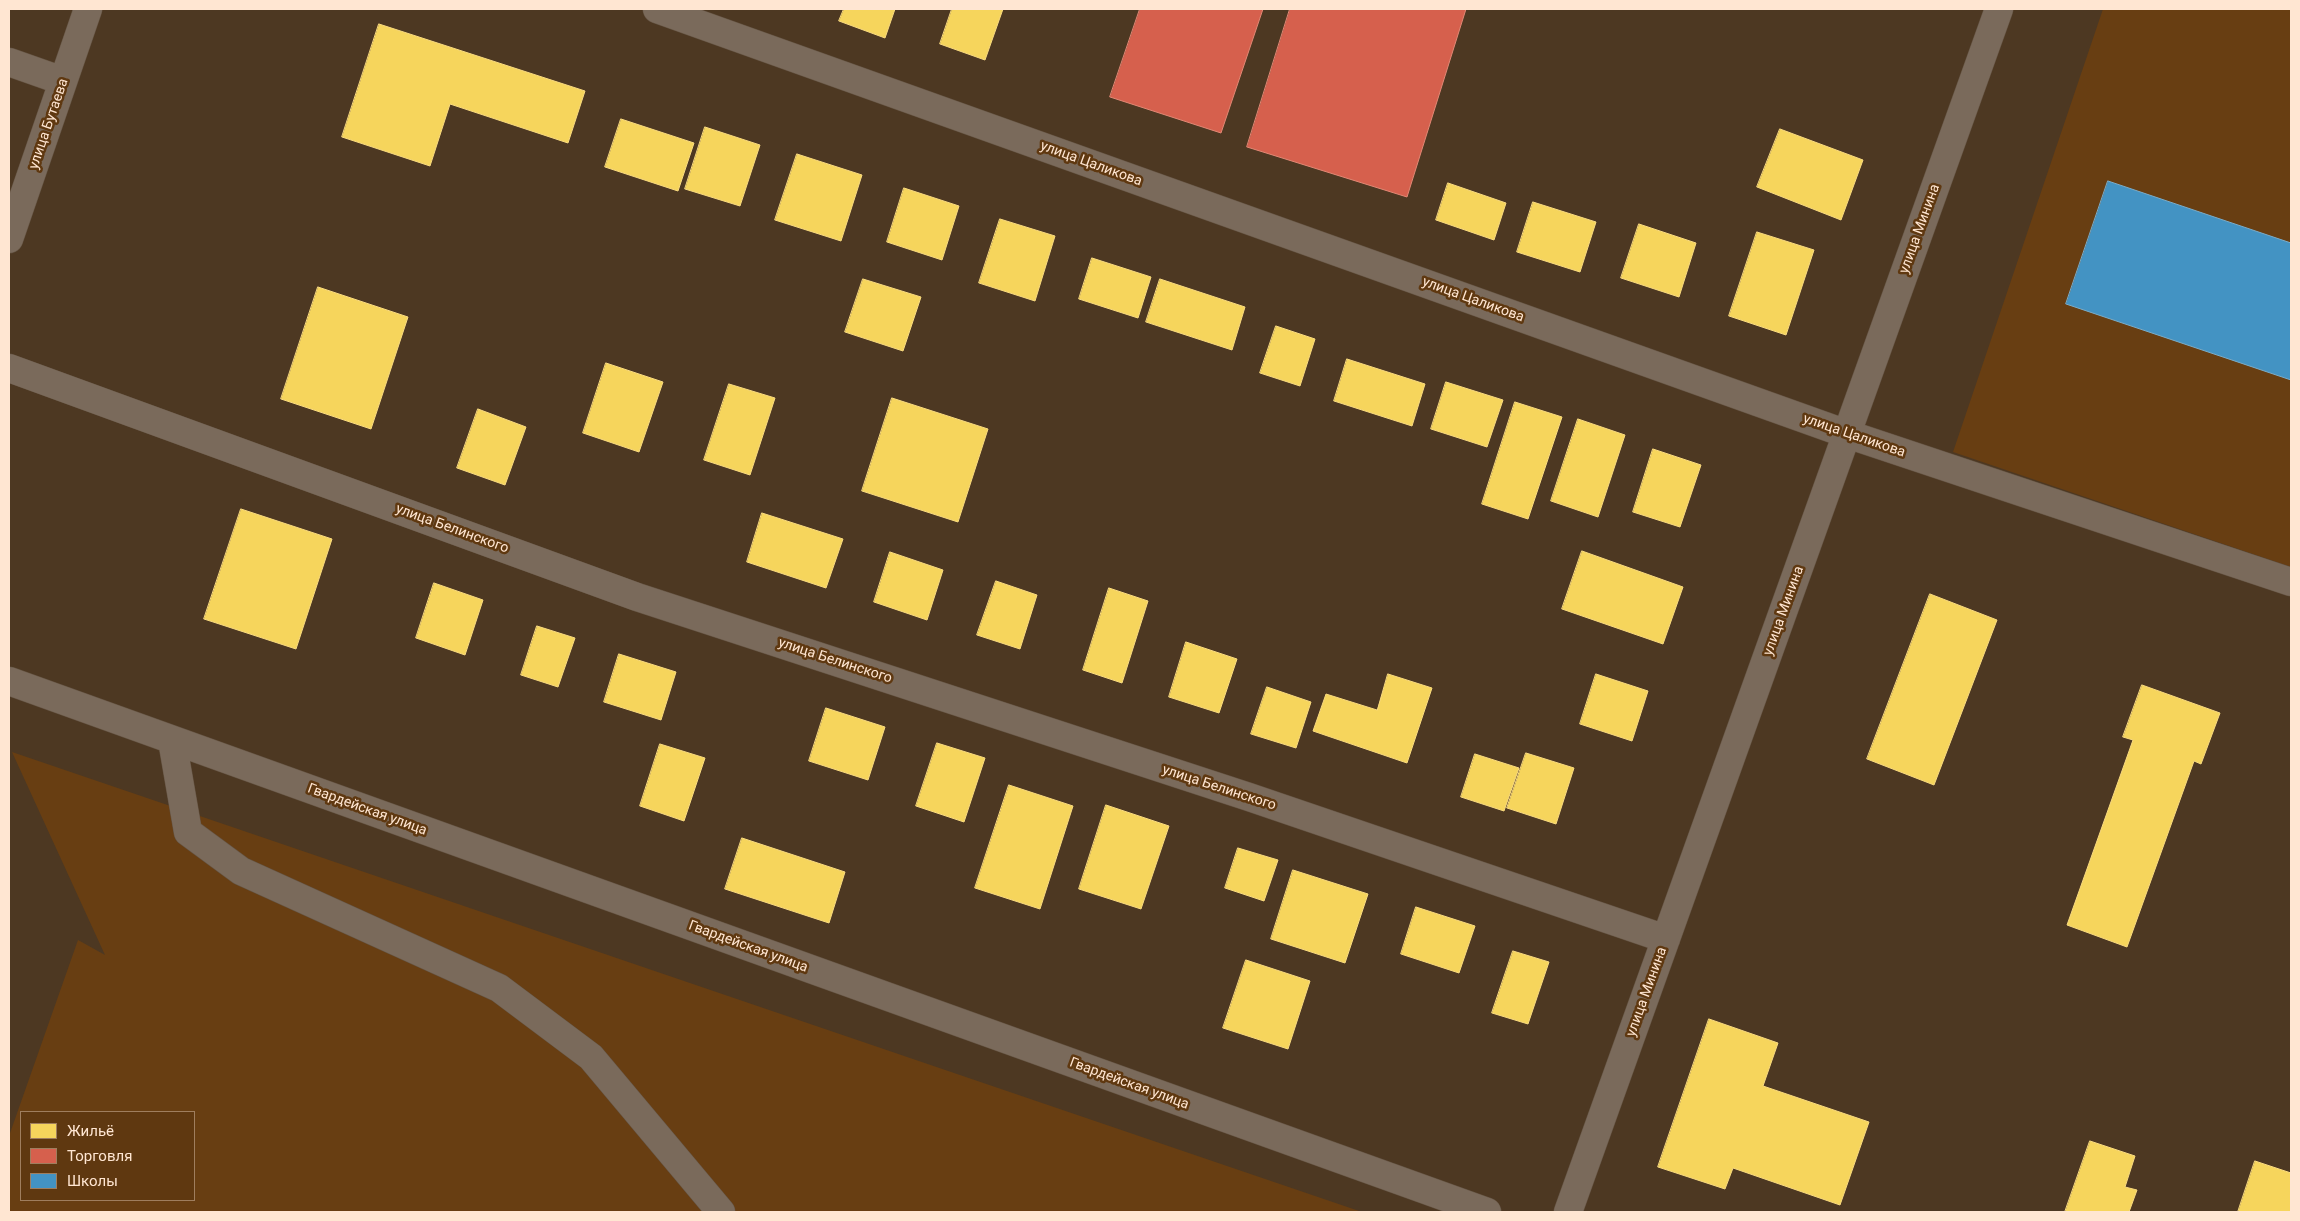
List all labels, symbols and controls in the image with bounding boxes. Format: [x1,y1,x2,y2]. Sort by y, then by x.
street label: улица Бутаева [26,77,72,171]
street label: улица Цаликова [1038,138,1144,190]
street label: улица Минина [1896,182,1944,276]
street label: улица Цаликова [1420,274,1526,326]
street label: улица Цаликова [1801,411,1907,461]
street label: улица Белинского [393,501,511,557]
street label: улица Минина [1760,564,1808,658]
street label: улица Белинского [776,635,894,687]
street label: улица Белинского [1160,762,1278,814]
street label: Гвардейская улица [305,781,429,839]
street label: Гвардейская улица [686,918,810,976]
street label: улица Минина [1623,945,1671,1039]
street label: Гвардейская улица [1067,1055,1191,1113]
legend [20,1111,195,1201]
text: Жильё [67,1122,114,1140]
text: Торговля [67,1147,132,1165]
text: Школы [67,1172,118,1190]

